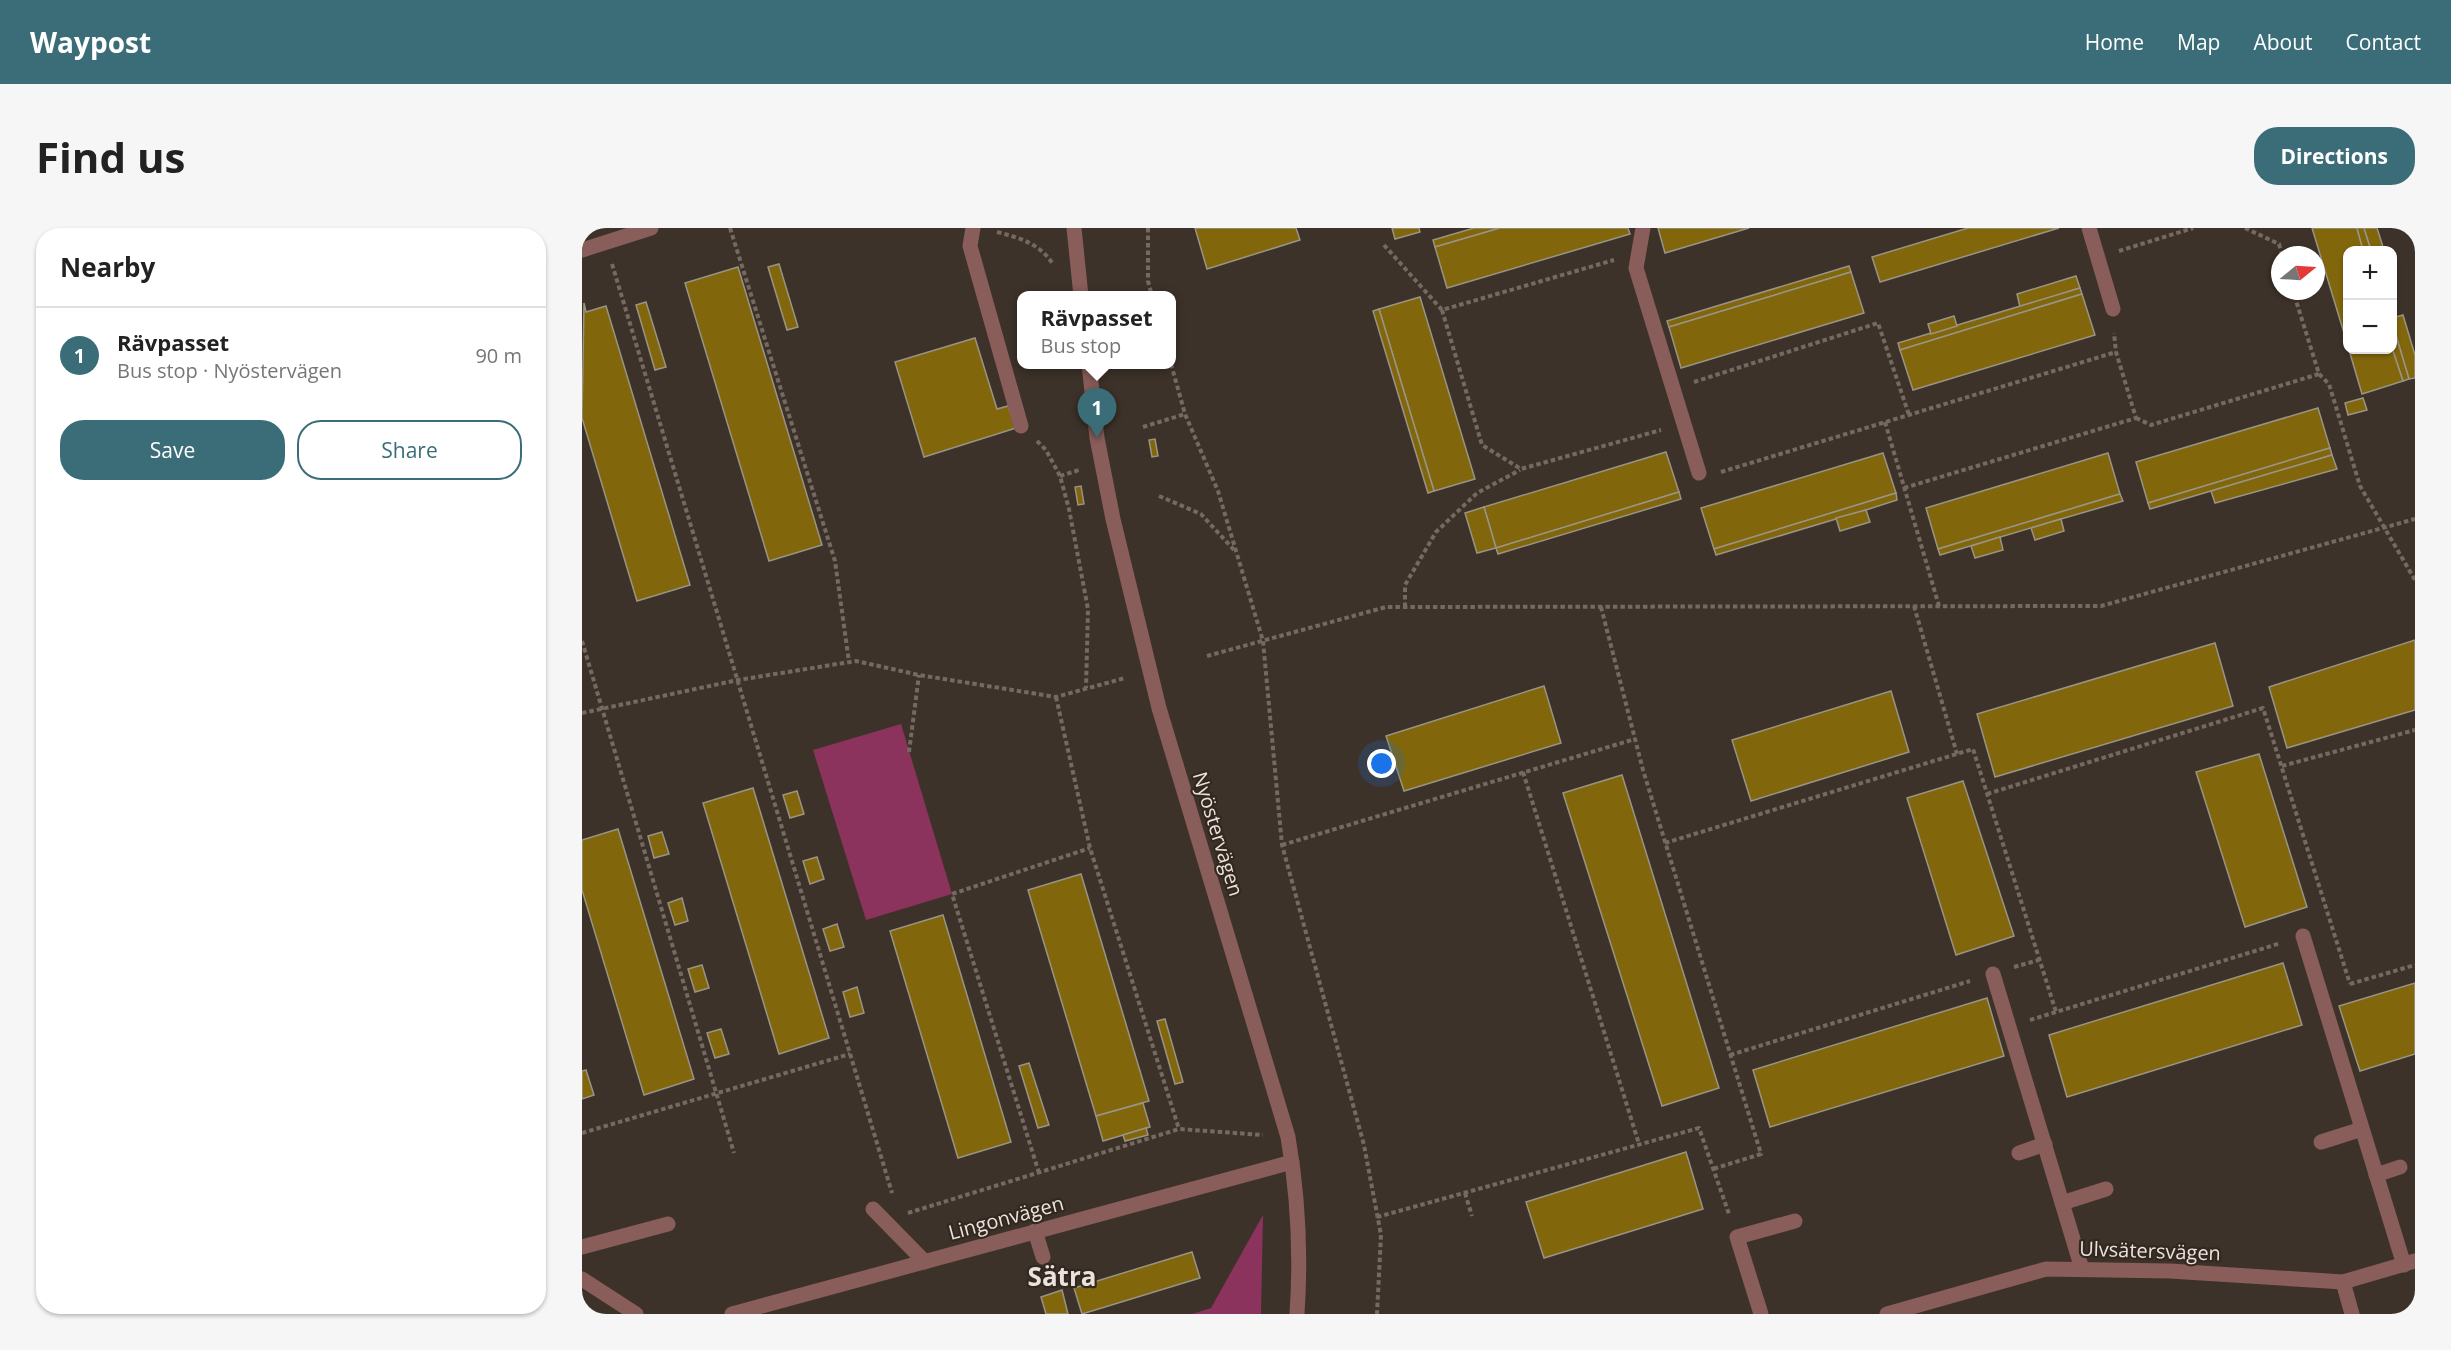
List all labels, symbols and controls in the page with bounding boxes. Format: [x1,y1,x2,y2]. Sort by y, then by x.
text: Waypost [30,23,151,61]
text: Home [2085,28,2144,56]
text: Map [2177,28,2220,56]
text: About [2253,28,2313,56]
text: Contact [2346,28,2421,56]
button: Directions [2254,127,2415,185]
text: Find us [36,128,185,185]
north arrow [2271,246,2325,300]
map controls [2343,246,2397,354]
button: + [2343,246,2397,300]
text: Nearby [60,249,155,285]
popup [1017,291,1176,369]
button: − [2343,300,2397,354]
text: Rävpasset [1041,302,1152,332]
text: Rävpasset [117,327,229,357]
text: Bus stop [1041,332,1121,359]
text: 1 [74,342,85,369]
text: 90 m [475,342,522,369]
text: Bus stop · Nyöstervägen [117,357,342,384]
pin: 1 [1078,388,1116,438]
button: Save [60,420,285,480]
button: Share [297,420,522,480]
your location [1367,749,1396,778]
street label: Nyöstervägen [1187,768,1250,899]
street label: Lingonvägen [945,1189,1067,1246]
street label: Ulvsätersvägen [2079,1235,2221,1266]
district label: Sätra [1028,1258,1096,1294]

